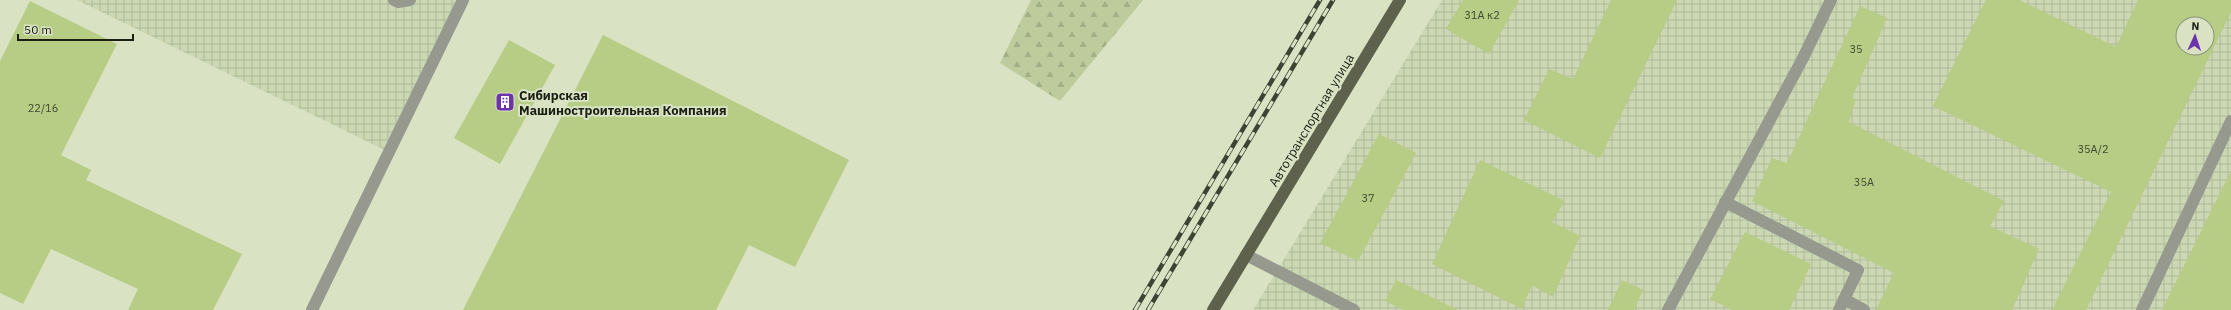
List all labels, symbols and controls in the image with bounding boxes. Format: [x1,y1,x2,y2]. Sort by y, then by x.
house number: 31А к2 [1464,8,1500,22]
scale bar [18,16,133,42]
north arrow [2175,16,2215,56]
text: N [2191,19,2200,33]
text: 50 m [24,22,52,37]
house number: 35 [1849,42,1863,56]
street label: Автотранспортная улица [1265,51,1358,190]
place label: Сибирская Машиностроительная Компания [519,87,727,119]
building icon: Сибирская Машиностроительная Компания [494,91,516,113]
house number: 22/16 [28,101,58,115]
house number: 35А/2 [2077,142,2109,156]
house number: 35А [1854,175,1874,189]
house number: 37 [1361,191,1375,205]

